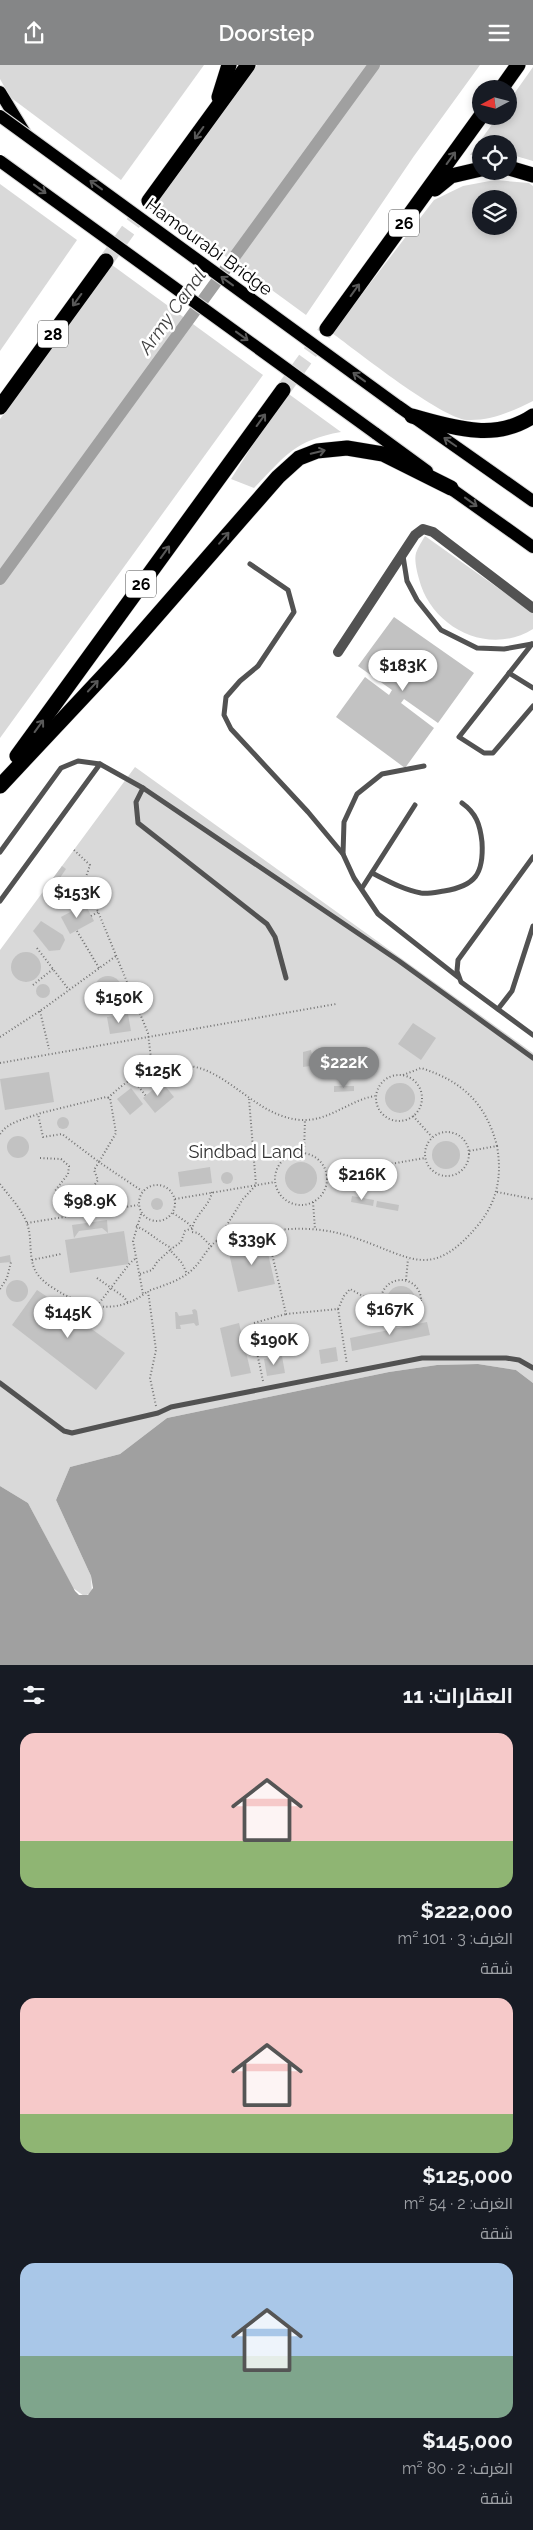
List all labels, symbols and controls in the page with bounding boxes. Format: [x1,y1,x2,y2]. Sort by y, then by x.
icon: share [20,19,48,47]
icon: menu [485,19,513,47]
text: Doorstep [218,20,315,46]
north arrow [472,80,518,125]
map controls [472,80,517,235]
one-way arrow [194,126,204,140]
button: locate [472,135,517,180]
one-way arrow [446,151,456,165]
one-way arrow [90,180,103,191]
one-way arrow [33,184,47,194]
button: layers [472,190,517,235]
street label: Hamourabi Bridge [142,193,277,300]
road number: 26 [389,209,419,237]
water label: Army Canal [133,264,210,359]
one-way arrow [220,276,234,286]
one-way arrow [350,283,360,297]
one-way arrow [72,293,83,306]
road number: 28 [38,320,68,347]
one-way arrow [235,331,249,341]
one-way arrow [352,372,366,382]
one-way arrow [256,413,266,427]
one-way arrow [443,437,457,447]
one-way arrow [310,447,326,456]
one-way arrow [464,497,478,507]
one-way arrow [218,532,230,545]
one-way arrow [160,545,170,559]
road number: 26 [126,571,156,597]
pin: $183K [368,649,438,692]
text: $183K [379,656,427,675]
one-way arrow [87,680,99,693]
one-way arrow [34,719,44,733]
pin: $153K [42,877,112,919]
text: $153K [54,883,100,902]
pin: $150K [84,981,154,1024]
text: $150K [95,988,143,1007]
pin: $222K [309,1047,379,1089]
text: $222K [320,1053,368,1072]
pin: $125K [123,1055,193,1097]
text: $125K [135,1061,181,1080]
park label: Sindbad Land [188,1141,304,1162]
pin: $216K [327,1159,397,1201]
text: $216K [338,1165,386,1184]
pin: $98.9K [49,1185,131,1227]
text: $98.9K [64,1191,116,1210]
pin: $339K [217,1223,287,1266]
text: $339K [228,1230,276,1249]
pin: $167K [355,1293,425,1336]
pin: $145K [33,1297,103,1339]
text: $167K [366,1300,414,1319]
text: $145K [45,1303,91,1322]
pin: $190K [239,1323,309,1366]
text: $190K [250,1330,298,1349]
icon: filters [20,1681,48,1709]
text: العقارات: 11 [403,1683,513,1708]
icon: home [222,1765,312,1855]
text: $222,000 [421,1898,513,1923]
text: الغرف: 3 · 101 m² [397,1929,513,1948]
text: شقة [480,1959,513,1978]
icon: home [222,2030,312,2120]
text: $125,000 [422,2163,513,2188]
text: الغرف: 2 · 54 m² [404,2194,513,2213]
text: شقة [480,2224,513,2243]
icon: home [222,2295,312,2385]
text: $145,000 [422,2428,513,2453]
text: الغرف: 2 · 80 m² [402,2459,513,2478]
text: شقة [480,2489,513,2508]

